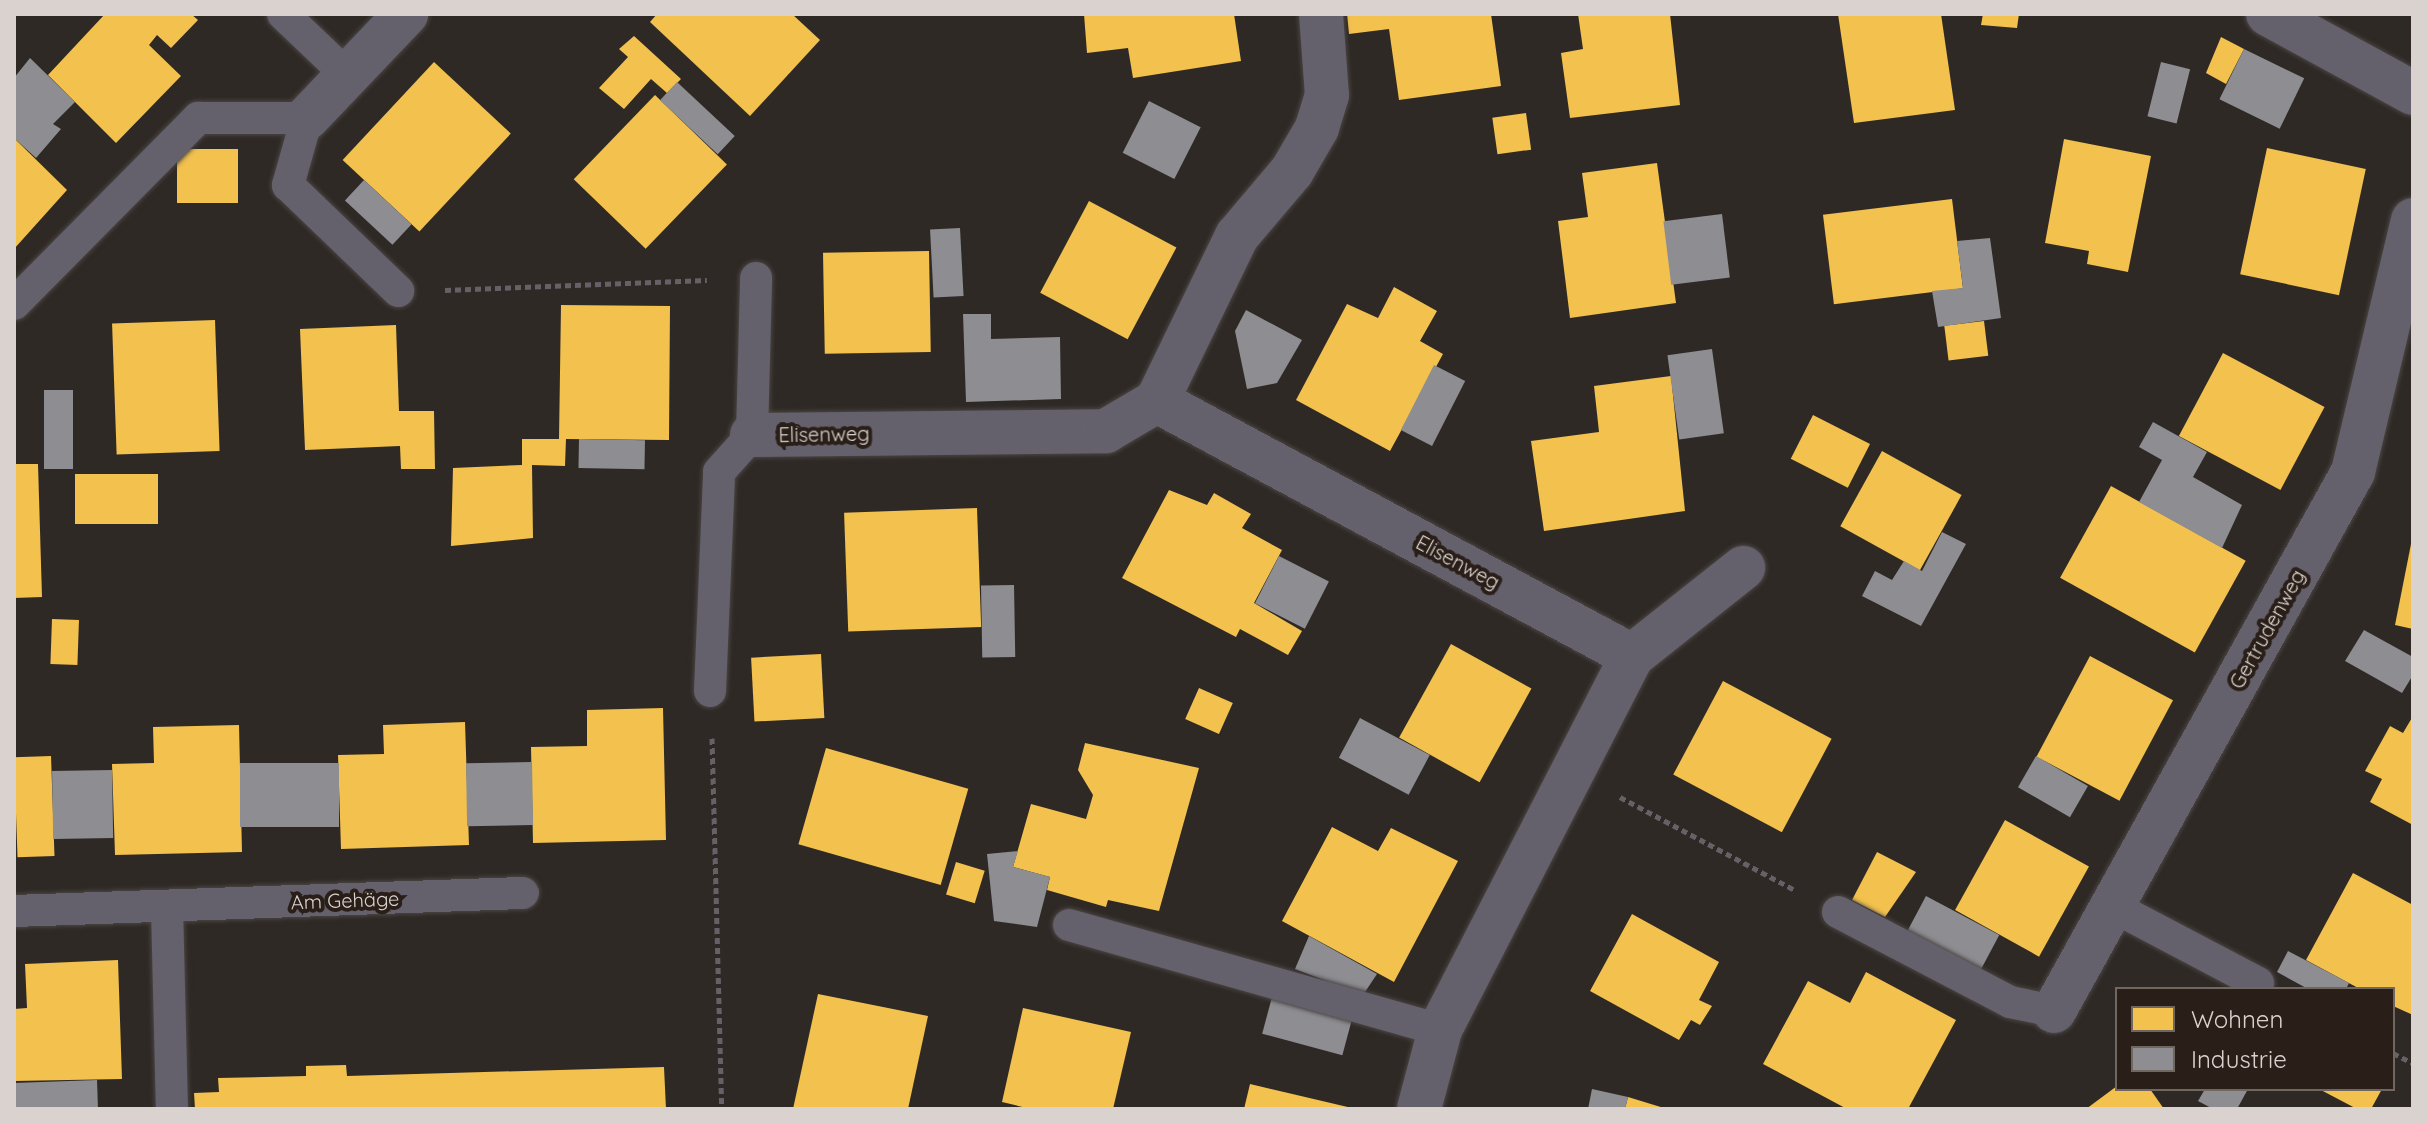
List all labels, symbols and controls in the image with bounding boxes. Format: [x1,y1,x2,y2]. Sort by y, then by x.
street label: Elisenweg [778,421,870,447]
street label: Elisenweg [1412,530,1504,594]
street label: Gertrudenweg [2224,565,2310,693]
street label: Am Gehäge [290,886,400,914]
legend [2115,987,2395,1091]
text: Wohnen [2191,1004,2283,1034]
text: Industrie [2191,1044,2287,1074]

